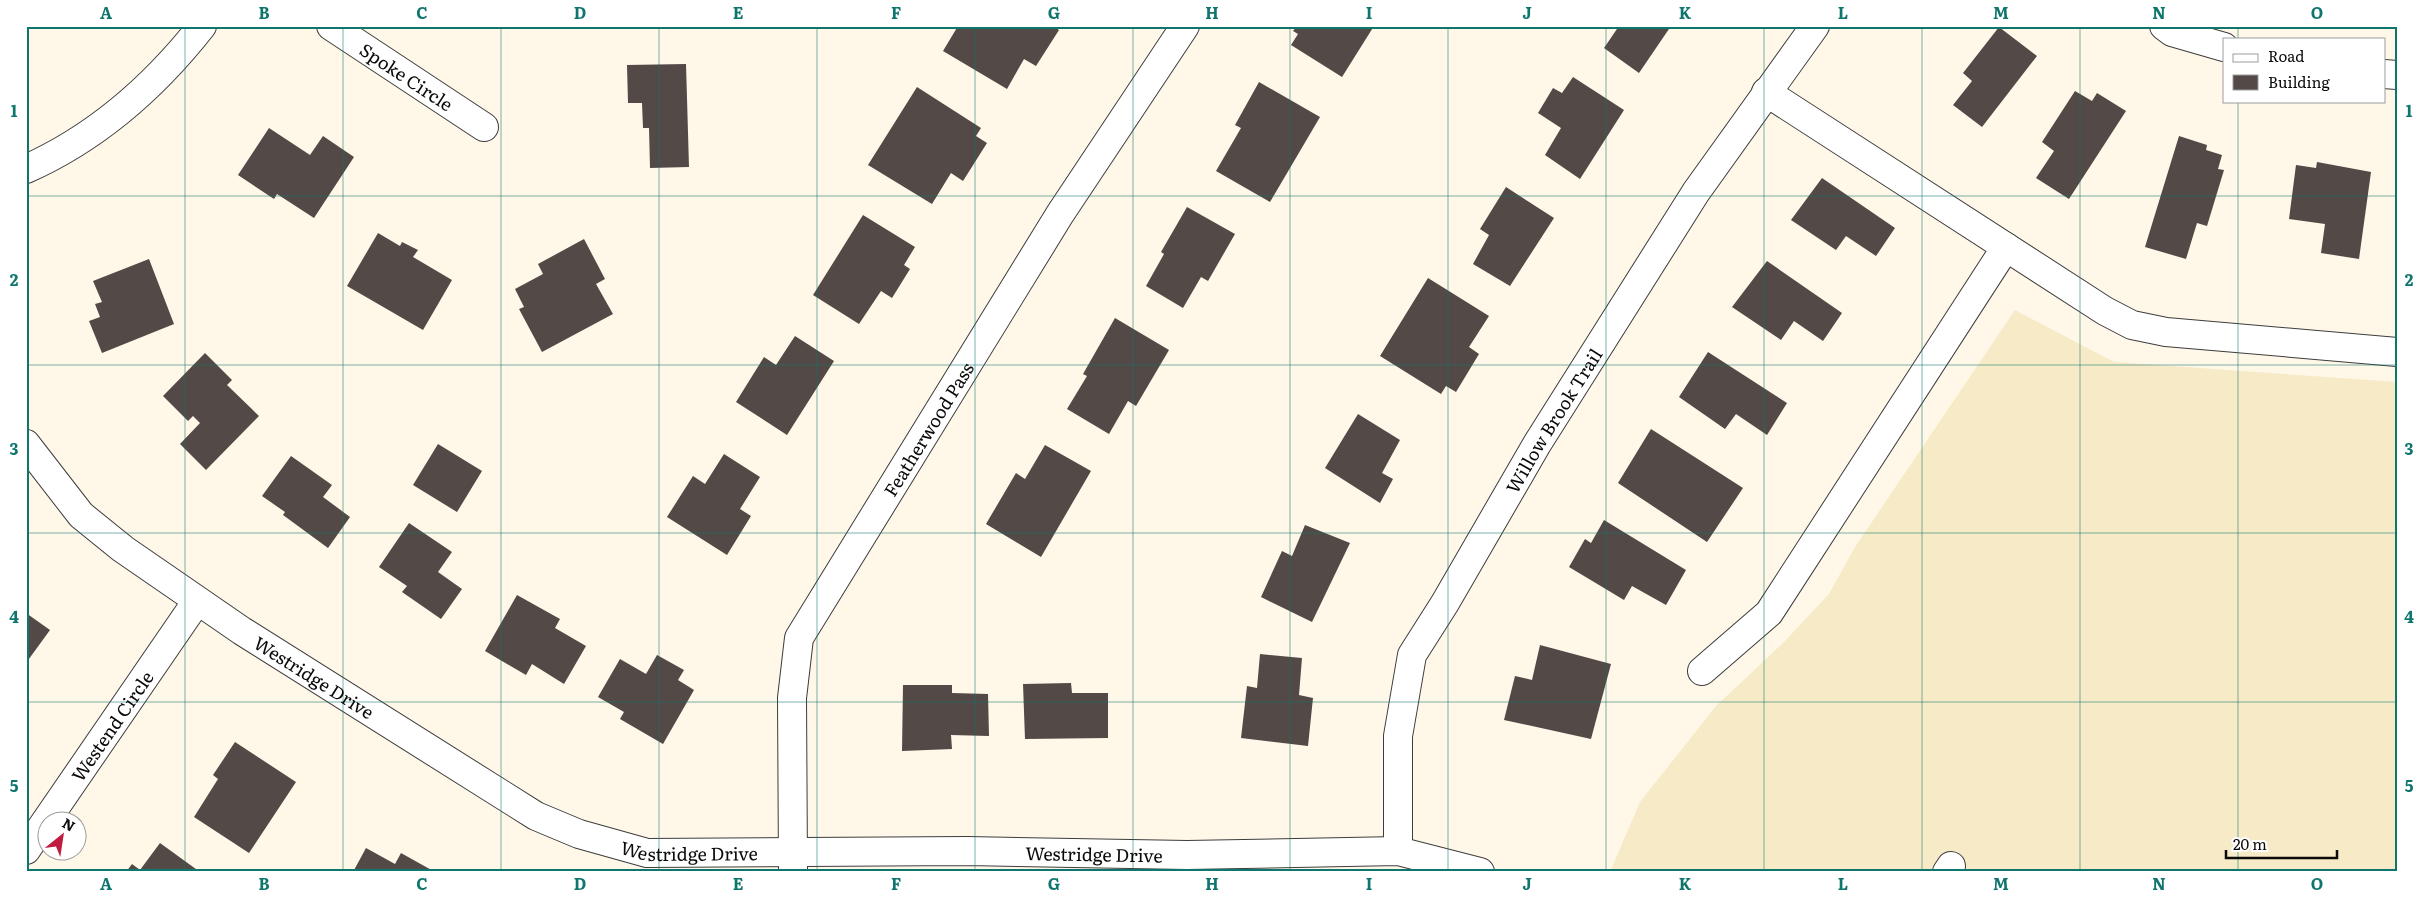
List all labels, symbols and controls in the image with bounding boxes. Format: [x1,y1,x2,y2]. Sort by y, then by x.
text: A [100,0,112,24]
text: B [258,0,270,24]
text: C [416,0,428,24]
text: D [574,0,586,24]
text: E [733,0,744,24]
text: F [891,0,901,24]
text: G [1048,0,1060,24]
text: H [1205,0,1219,24]
text: I [1366,0,1372,24]
text: J [1522,0,1532,24]
text: K [1679,0,1692,24]
text: L [1838,0,1848,24]
text: M [1993,0,2009,24]
text: N [2152,0,2166,24]
text: O [2311,0,2323,24]
street label: Spoke Circle [355,35,459,117]
legend [2223,38,2386,102]
text: Road [2268,44,2304,67]
text: Building [2268,70,2330,93]
text: 1 [11,98,18,122]
text: 1 [2406,98,2413,122]
text: 2 [10,267,19,291]
text: 2 [2405,267,2414,291]
street label: Willow Brook Trail [1498,343,1608,498]
street label: Featherwood Pass [876,357,979,501]
text: 3 [10,436,19,460]
text: 3 [2405,436,2414,460]
text: 4 [9,604,19,628]
text: 4 [2404,604,2414,628]
street label: Westridge Drive [249,629,380,725]
street label: Westend Circle [64,665,159,786]
text: 5 [10,773,19,797]
text: 5 [2405,773,2414,797]
north arrow [38,810,88,860]
text: N [59,812,79,836]
scale bar [2226,828,2337,860]
text: 20 m [2233,832,2267,855]
street label: Westridge Drive [618,833,758,866]
street label: Westridge Drive [1025,839,1163,868]
text: A [100,871,112,895]
text: B [258,871,270,895]
text: C [416,871,428,895]
text: D [574,871,586,895]
text: E [733,871,744,895]
text: F [891,871,901,895]
text: G [1048,871,1060,895]
text: H [1205,871,1219,895]
text: I [1366,871,1372,895]
text: J [1522,871,1532,895]
text: K [1679,871,1692,895]
text: L [1838,871,1848,895]
text: M [1993,871,2009,895]
text: N [2152,871,2166,895]
text: O [2311,871,2323,895]

